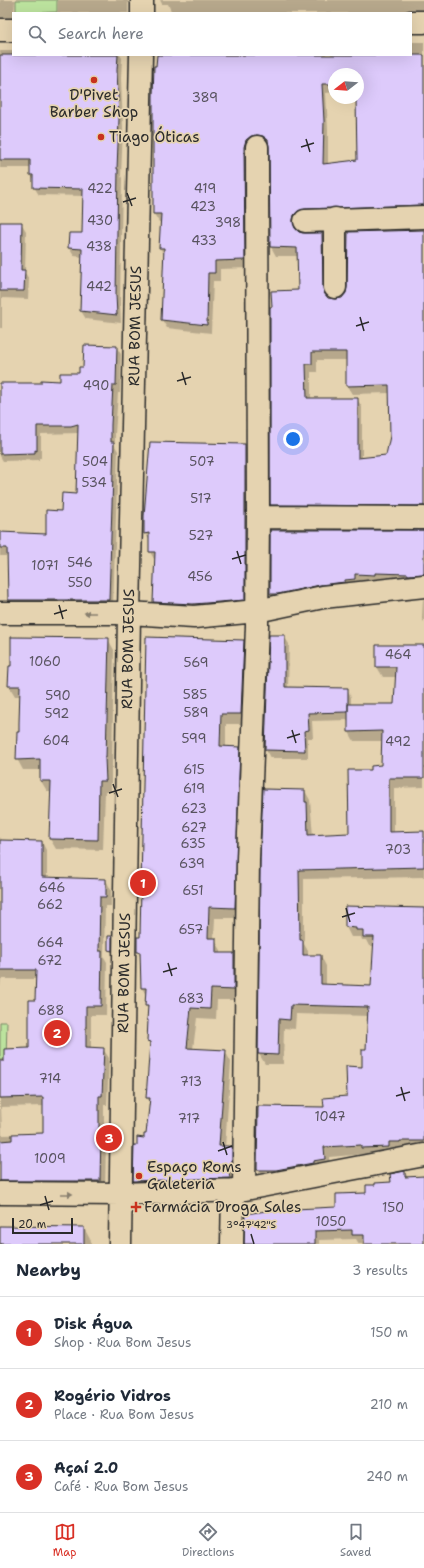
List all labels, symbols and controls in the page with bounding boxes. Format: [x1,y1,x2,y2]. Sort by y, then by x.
search box [12,12,412,56]
icon: search [26,23,48,45]
text: Search here [58,24,144,44]
north arrow [328,68,364,104]
marker: D'Pivet Barber Shop [89,75,99,85]
place label: D'Pivet Barber Shop [50,85,138,122]
house number: 389 [192,89,218,106]
place label: Tiago Óticas [109,126,200,147]
marker: Tiago Óticas [96,132,106,142]
house number: 422 [87,180,113,197]
house number: 419 [194,180,216,197]
house number: 423 [190,198,216,215]
house number: 430 [87,212,113,229]
house number: 398 [215,214,241,231]
house number: 433 [191,232,217,249]
house number: 438 [86,238,112,255]
street label: RUA BOM JESUS [124,266,146,386]
house number: 442 [86,278,112,295]
house number: 490 [83,377,109,394]
your location [283,429,303,449]
house number: 504 [82,453,108,470]
house number: 507 [189,453,215,470]
house number: 534 [81,474,107,491]
house number: 517 [190,490,212,507]
house number: 527 [189,527,213,544]
house number: 546 [67,554,93,571]
house number: 1071 [31,557,59,574]
house number: 456 [187,568,213,585]
house number: 550 [68,574,92,591]
street label: RUA BOM JESUS [117,589,139,709]
one-way arrow [83,610,96,616]
house number: 464 [385,646,411,663]
house number: 1060 [29,653,61,670]
house number: 569 [184,654,208,671]
house number: 585 [183,686,207,703]
house number: 590 [45,687,71,704]
house number: 589 [183,704,209,721]
house number: 592 [45,705,69,722]
house number: 599 [181,730,207,747]
house number: 604 [43,732,69,749]
house number: 492 [385,733,411,750]
house number: 615 [183,761,205,778]
house number: 619 [183,780,205,797]
house number: 623 [181,800,207,817]
house number: 627 [181,819,207,836]
house number: 635 [181,835,206,852]
house number: 703 [385,841,411,858]
house number: 639 [179,855,205,872]
pin: 1 [130,868,156,898]
house number: 646 [39,879,65,896]
house number: 651 [182,882,204,899]
house number: 662 [37,896,63,913]
street label: RUA BOM JESUS [113,913,135,1033]
house number: 657 [179,921,203,938]
house number: 664 [37,934,63,951]
house number: 672 [38,952,62,969]
house number: 683 [178,990,204,1007]
house number: 688 [38,1002,64,1019]
pin: 2 [44,1018,70,1048]
house number: 714 [39,1070,61,1087]
house number: 713 [180,1073,202,1090]
house number: 1047 [314,1108,346,1125]
house number: 717 [178,1110,200,1127]
pin: 3 [96,1123,122,1153]
house number: 1009 [34,1150,66,1167]
place label: Espaço Roms Galeteria [147,1157,242,1194]
marker: Espaço Roms Galeteria [134,1171,144,1181]
one-way arrow [61,1191,74,1197]
place label: Farmácia Droga Sales [144,1197,301,1217]
house number: 150 [382,1199,404,1216]
marker: Farmácia Droga Sales [131,1202,141,1212]
house number: 1050 [316,1213,346,1230]
scale bar [12,1216,73,1235]
text: 20 m [18,1217,46,1232]
text: 3°47'42"S [226,1218,277,1231]
text: Nearby [16,1259,81,1281]
text: 3 results [352,1262,408,1279]
text: Disk Água [54,1314,133,1334]
text: 1 [26,1324,32,1341]
text: 150 m [370,1324,408,1341]
text: Shop · Rua Bom Jesus [54,1334,191,1351]
text: Rogério Vidros [54,1386,171,1406]
text: 2 [24,1396,34,1413]
text: 210 m [370,1396,408,1413]
text: Place · Rua Bom Jesus [54,1406,194,1423]
text: Açaí 2.0 [54,1458,118,1478]
text: 3 [24,1468,34,1485]
text: 240 m [366,1468,408,1485]
text: Café · Rua Bom Jesus [54,1478,188,1495]
tab: Map [53,1521,76,1560]
tab: Directions [182,1521,234,1560]
tab: Saved [340,1521,371,1560]

